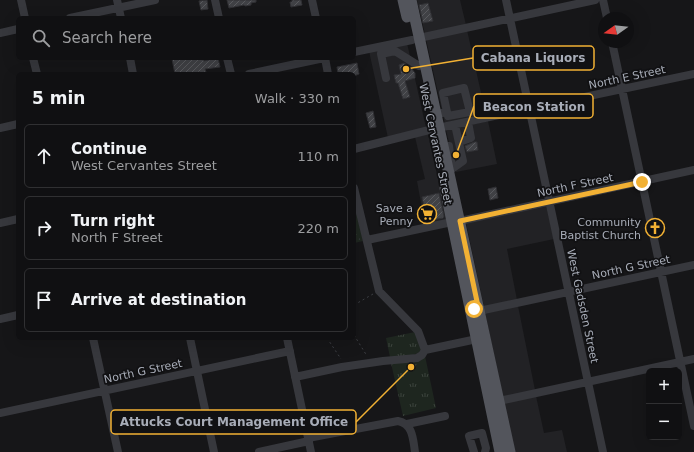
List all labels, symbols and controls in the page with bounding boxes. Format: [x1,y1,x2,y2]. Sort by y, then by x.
north arrow [598,12,634,48]
search box [16,16,356,60]
icon: search [30,27,52,49]
text: Search here [62,29,152,47]
callout: Cabana Liquors [473,46,594,70]
text: Cabana Liquors [481,51,585,65]
street label: North E Street [588,63,667,92]
street label: West Cervantes Street [416,82,455,207]
text: 5 min [32,88,85,108]
text: Walk · 330 m [255,91,340,106]
callout: Beacon Station [474,94,593,118]
text: Beacon Station [483,100,585,114]
text: Continue [71,140,147,158]
icon: ahead [33,145,55,167]
text: 110 m [297,149,339,164]
text: West Cervantes Street [71,158,217,173]
street label: North F Street [536,171,615,200]
route end [633,173,651,191]
place label: Save a Penny [376,202,413,228]
supermarket icon: Save a Penny [416,203,438,225]
text: Turn right [71,212,155,230]
place label: Community Baptist Church [560,216,641,242]
icon: right [33,217,55,239]
church icon: Community Baptist Church [644,217,666,239]
text: 220 m [297,221,339,236]
text: North F Street [71,230,163,245]
street label: West Gadsden Street [564,248,601,365]
street label: North G Street [591,253,672,282]
icon: arrive [33,289,55,311]
text: Arrive at destination [71,291,246,309]
route start [465,300,483,318]
street label: North G Street [103,357,184,386]
map controls [646,368,682,440]
button: + [646,368,682,404]
button: − [646,404,682,440]
callout: Attucks Court Management Office [111,410,356,434]
text: Attucks Court Management Office [120,415,348,429]

